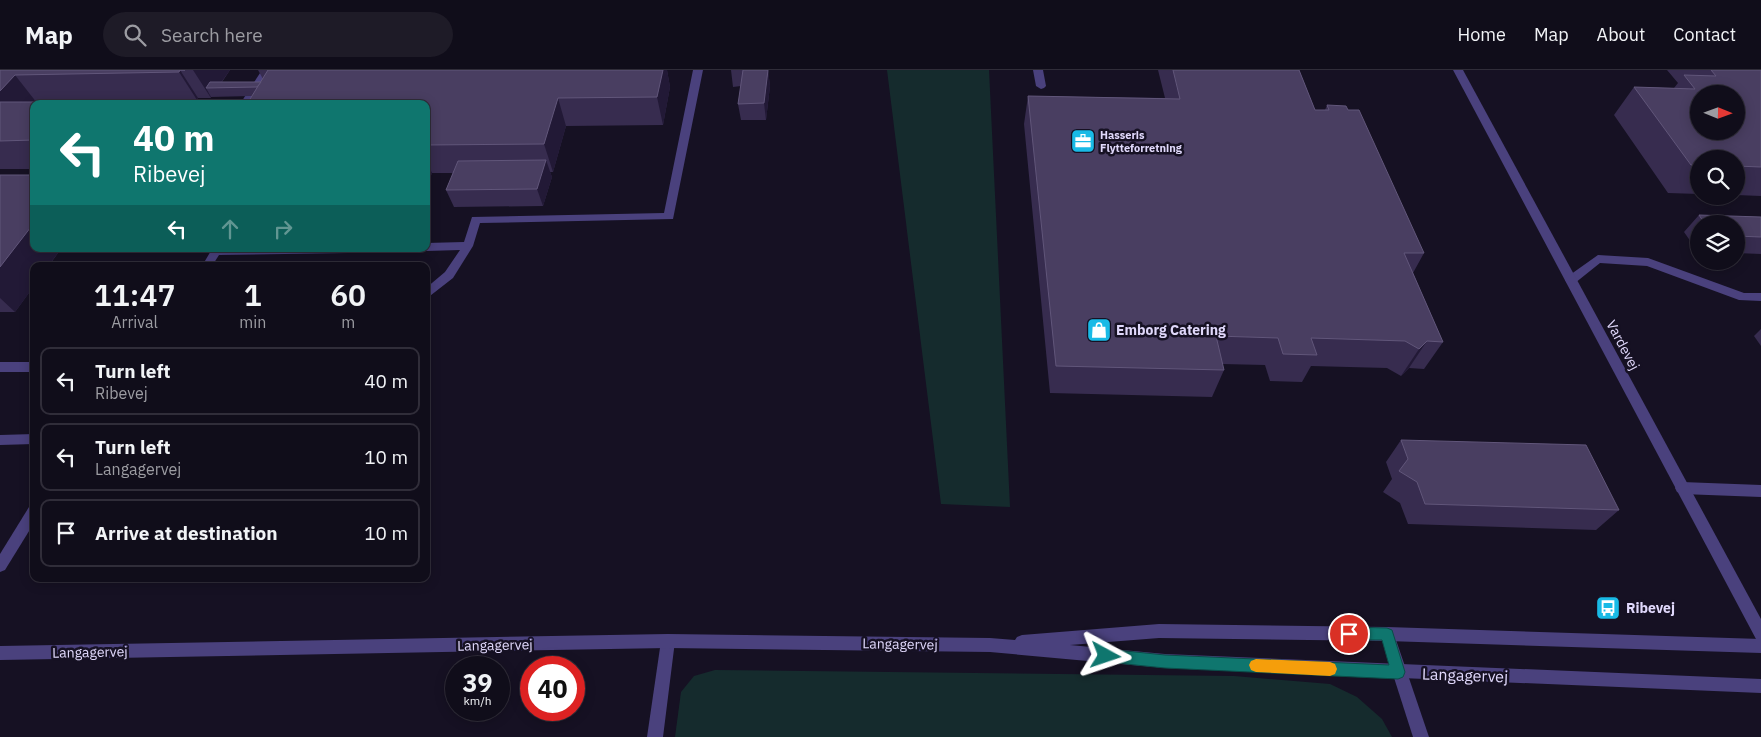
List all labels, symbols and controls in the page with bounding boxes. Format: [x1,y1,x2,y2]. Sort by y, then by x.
search box [103,12,453,57]
text: Map [25,19,73,51]
icon: search [121,21,149,49]
text: Search here [161,23,263,47]
text: Home [1458,23,1506,46]
text: Map [1534,23,1569,46]
text: About [1597,23,1645,46]
text: Contact [1673,23,1736,46]
north arrow [1690,85,1745,140]
map controls [1690,85,1745,270]
text: 40 m [133,115,215,161]
icon: left [50,120,115,185]
office icon: Hasseris Flytteforretning [1070,128,1096,154]
place label: Hasseris Flytteforretning [1100,128,1183,155]
button: search [1690,150,1745,205]
text: Ribevej [133,159,205,188]
icon: left [163,215,191,243]
icon: ahead [216,215,244,243]
icon: right [269,215,297,243]
button: layers [1690,215,1745,270]
text: 11:47 [94,275,175,314]
text: 1 [244,275,262,314]
text: 60 [330,275,366,314]
text: Arrival [111,312,158,332]
text: min [239,312,266,332]
text: m [341,312,355,332]
shop icon: Emborg Catering [1086,317,1112,343]
street label: Vardevej [1602,317,1644,373]
place label: Emborg Catering [1116,321,1226,339]
text: Turn left [95,359,171,383]
icon: left [52,367,80,395]
text: 40 m [364,369,408,393]
text: Ribevej [95,383,148,403]
text: Turn left [95,435,171,459]
icon: left [52,443,80,471]
text: 10 m [364,445,408,469]
text: Langagervej [95,459,181,479]
icon: arrive [52,519,80,547]
text: Arrive at destination [95,521,278,545]
text: 10 m [364,521,408,545]
bus stop icon: Ribevej [1595,595,1621,621]
place label: Ribevej [1626,599,1675,617]
pin [1328,613,1370,655]
icon: arrive [1335,620,1363,648]
position arrow [1079,629,1131,681]
street label: Langagervej [862,634,938,654]
street label: Langagervej [457,635,533,655]
street label: Langagervej [52,642,128,662]
speed limit sign: 40 [520,656,585,721]
street label: Langagervej [1422,664,1508,686]
text: 39 [462,666,493,699]
text: km/h [463,693,492,708]

